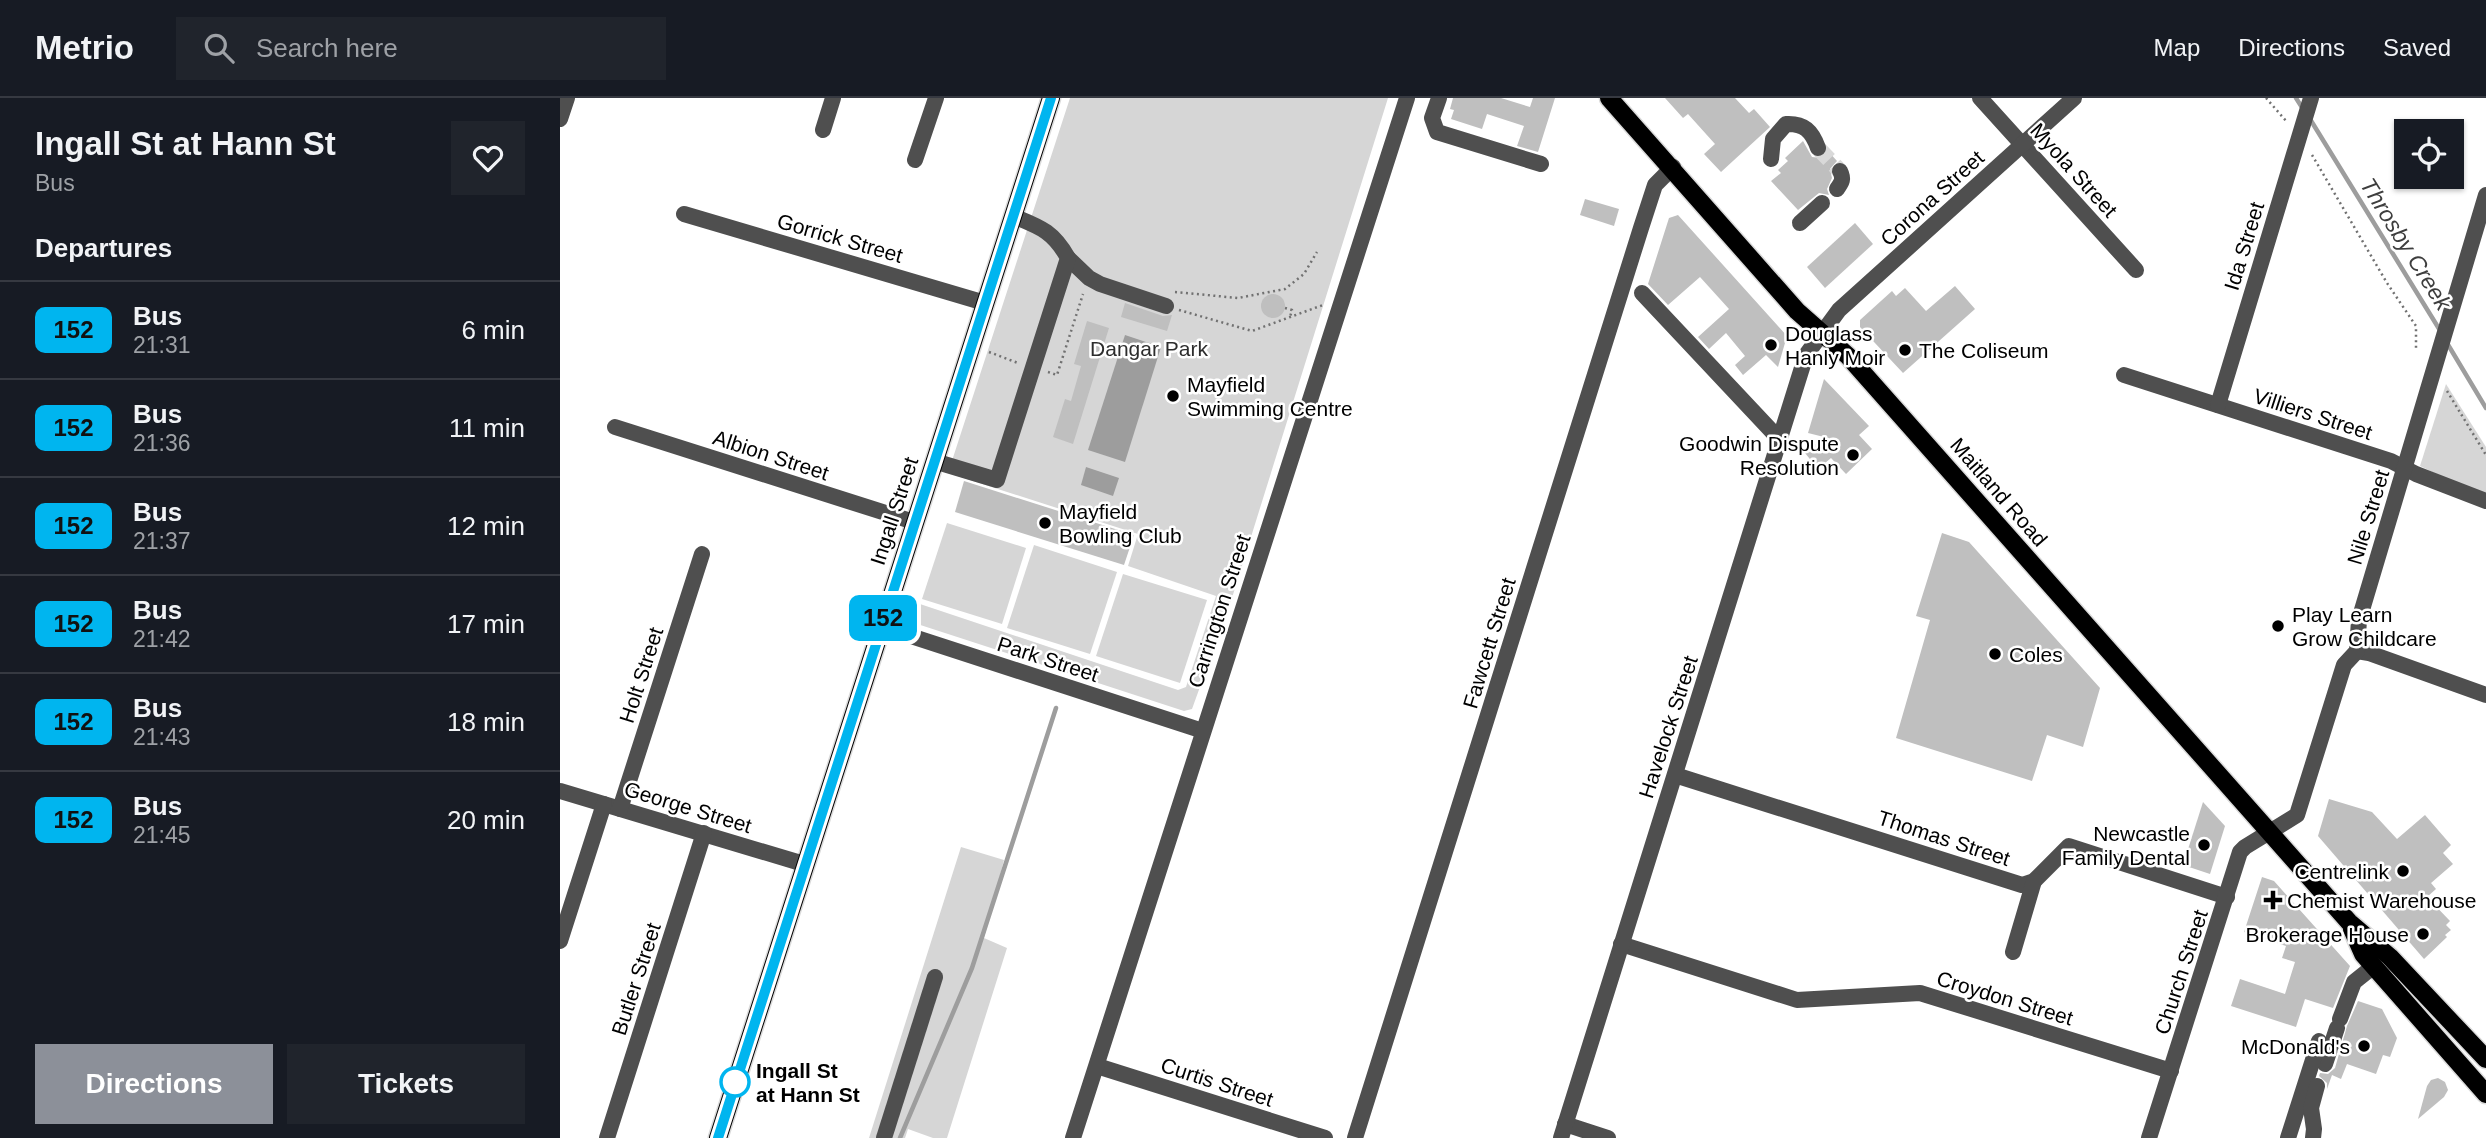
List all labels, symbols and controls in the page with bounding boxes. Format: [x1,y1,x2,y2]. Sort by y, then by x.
search box [176,17,666,80]
text: Metrio [35,29,134,66]
icon: search [200,29,238,67]
text: Search here [256,33,398,63]
text: Map [2154,34,2200,61]
text: Directions [2238,34,2345,61]
text: Saved [2383,34,2451,61]
street label: Myola Street [2026,119,2122,222]
map controls [2394,119,2464,189]
button: locate [2394,119,2464,189]
button: heart [451,121,525,195]
text: Ingall St at Hann St [35,125,336,162]
street label: Corona Street [1876,146,1988,250]
text: Bus [35,170,75,196]
water label: Throsby Creek [2355,173,2458,316]
street label: Ida Street [2220,199,2268,293]
street label: Gorrick Street [775,209,906,267]
text: Departures [35,233,172,263]
text: Bus [133,301,182,331]
text: 6 min [461,315,525,345]
text: 152 [53,316,94,343]
place label: Douglass Hanly Moir [1785,322,1885,369]
text: 21:31 [133,332,191,358]
park label: Dangar Park [1090,337,1208,360]
marker: Douglass Hanly Moir [1763,337,1779,353]
place label: The Coliseum [1919,339,2049,362]
marker: The Coliseum [1897,342,1913,358]
place label: Mayfield Swimming Centre [1187,373,1353,420]
street label: Villiers Street [2251,384,2375,444]
marker: Mayfield Swimming Centre [1165,388,1181,404]
text: Bus [133,399,182,429]
text: 11 min [449,413,525,443]
text: 152 [53,414,94,441]
street label: Albion Street [710,425,832,485]
text: 21:36 [133,430,191,456]
place label: Goodwin Dispute Resolution [1679,432,1839,479]
street label: Maitland Road [1946,433,2052,551]
marker: Goodwin Dispute Resolution [1845,447,1861,463]
street label: Ingall Street [866,454,922,568]
street label: Nile Street [2343,467,2393,567]
text: Bus [133,497,182,527]
place label: Mayfield Bowling Club [1059,500,1182,547]
text: 12 min [447,511,525,541]
text: 152 [53,512,94,539]
marker: Mayfield Bowling Club [1037,515,1053,531]
text: 21:37 [133,528,191,554]
street label: Carrington Street [1183,531,1255,691]
street label: Fawcett Street [1458,575,1520,711]
text: Bus [133,595,182,625]
line badge: 152 [843,595,923,641]
place label: Play Learn Grow Childcare [2292,603,2437,650]
text: 152 [863,604,903,631]
text: 17 min [447,609,525,639]
text: 152 [53,610,94,637]
marker: Play Learn Grow Childcare [2270,618,2286,634]
street label: Holt Street [615,624,667,726]
text: 21:42 [133,626,191,652]
street label: Park Street [994,632,1102,686]
place label: Coles [2009,643,2063,666]
marker: Coles [1987,646,2003,662]
street label: Havelock Street [1634,653,1702,801]
text: Bus [133,693,182,723]
text: 18 min [447,707,525,737]
text: 152 [53,708,94,735]
text: 21:43 [133,724,191,750]
street label: George Street [622,777,755,837]
text: Bus [133,791,182,821]
text: 20 min [447,805,525,835]
text: 152 [53,806,94,833]
street label: Thomas Street [1875,806,2013,870]
text: 21:45 [133,822,191,848]
place label: Newcastle Family Dental [2062,822,2190,869]
marker: Newcastle Family Dental [2196,837,2212,853]
place label: Centrelink [2294,860,2389,883]
marker: Centrelink [2395,863,2411,879]
place label: Chemist Warehouse [2287,889,2476,912]
marker: Chemist Warehouse [2265,892,2281,908]
street label: Church Street [2150,907,2212,1037]
street label: Butler Street [607,920,665,1038]
place label: Brokerage House [2246,923,2409,946]
marker: Brokerage House [2415,926,2431,942]
street label: Croydon Street [1934,966,2076,1030]
place label: McDonald's [2241,1035,2350,1058]
marker: McDonald's [2356,1038,2372,1054]
button: Directions [35,1044,273,1124]
button: Tickets [287,1044,525,1124]
street label: Curtis Street [1158,1053,1276,1111]
place label: Ingall St at Hann St [756,1059,860,1106]
marker: Ingall St at Hann St [720,1067,750,1097]

